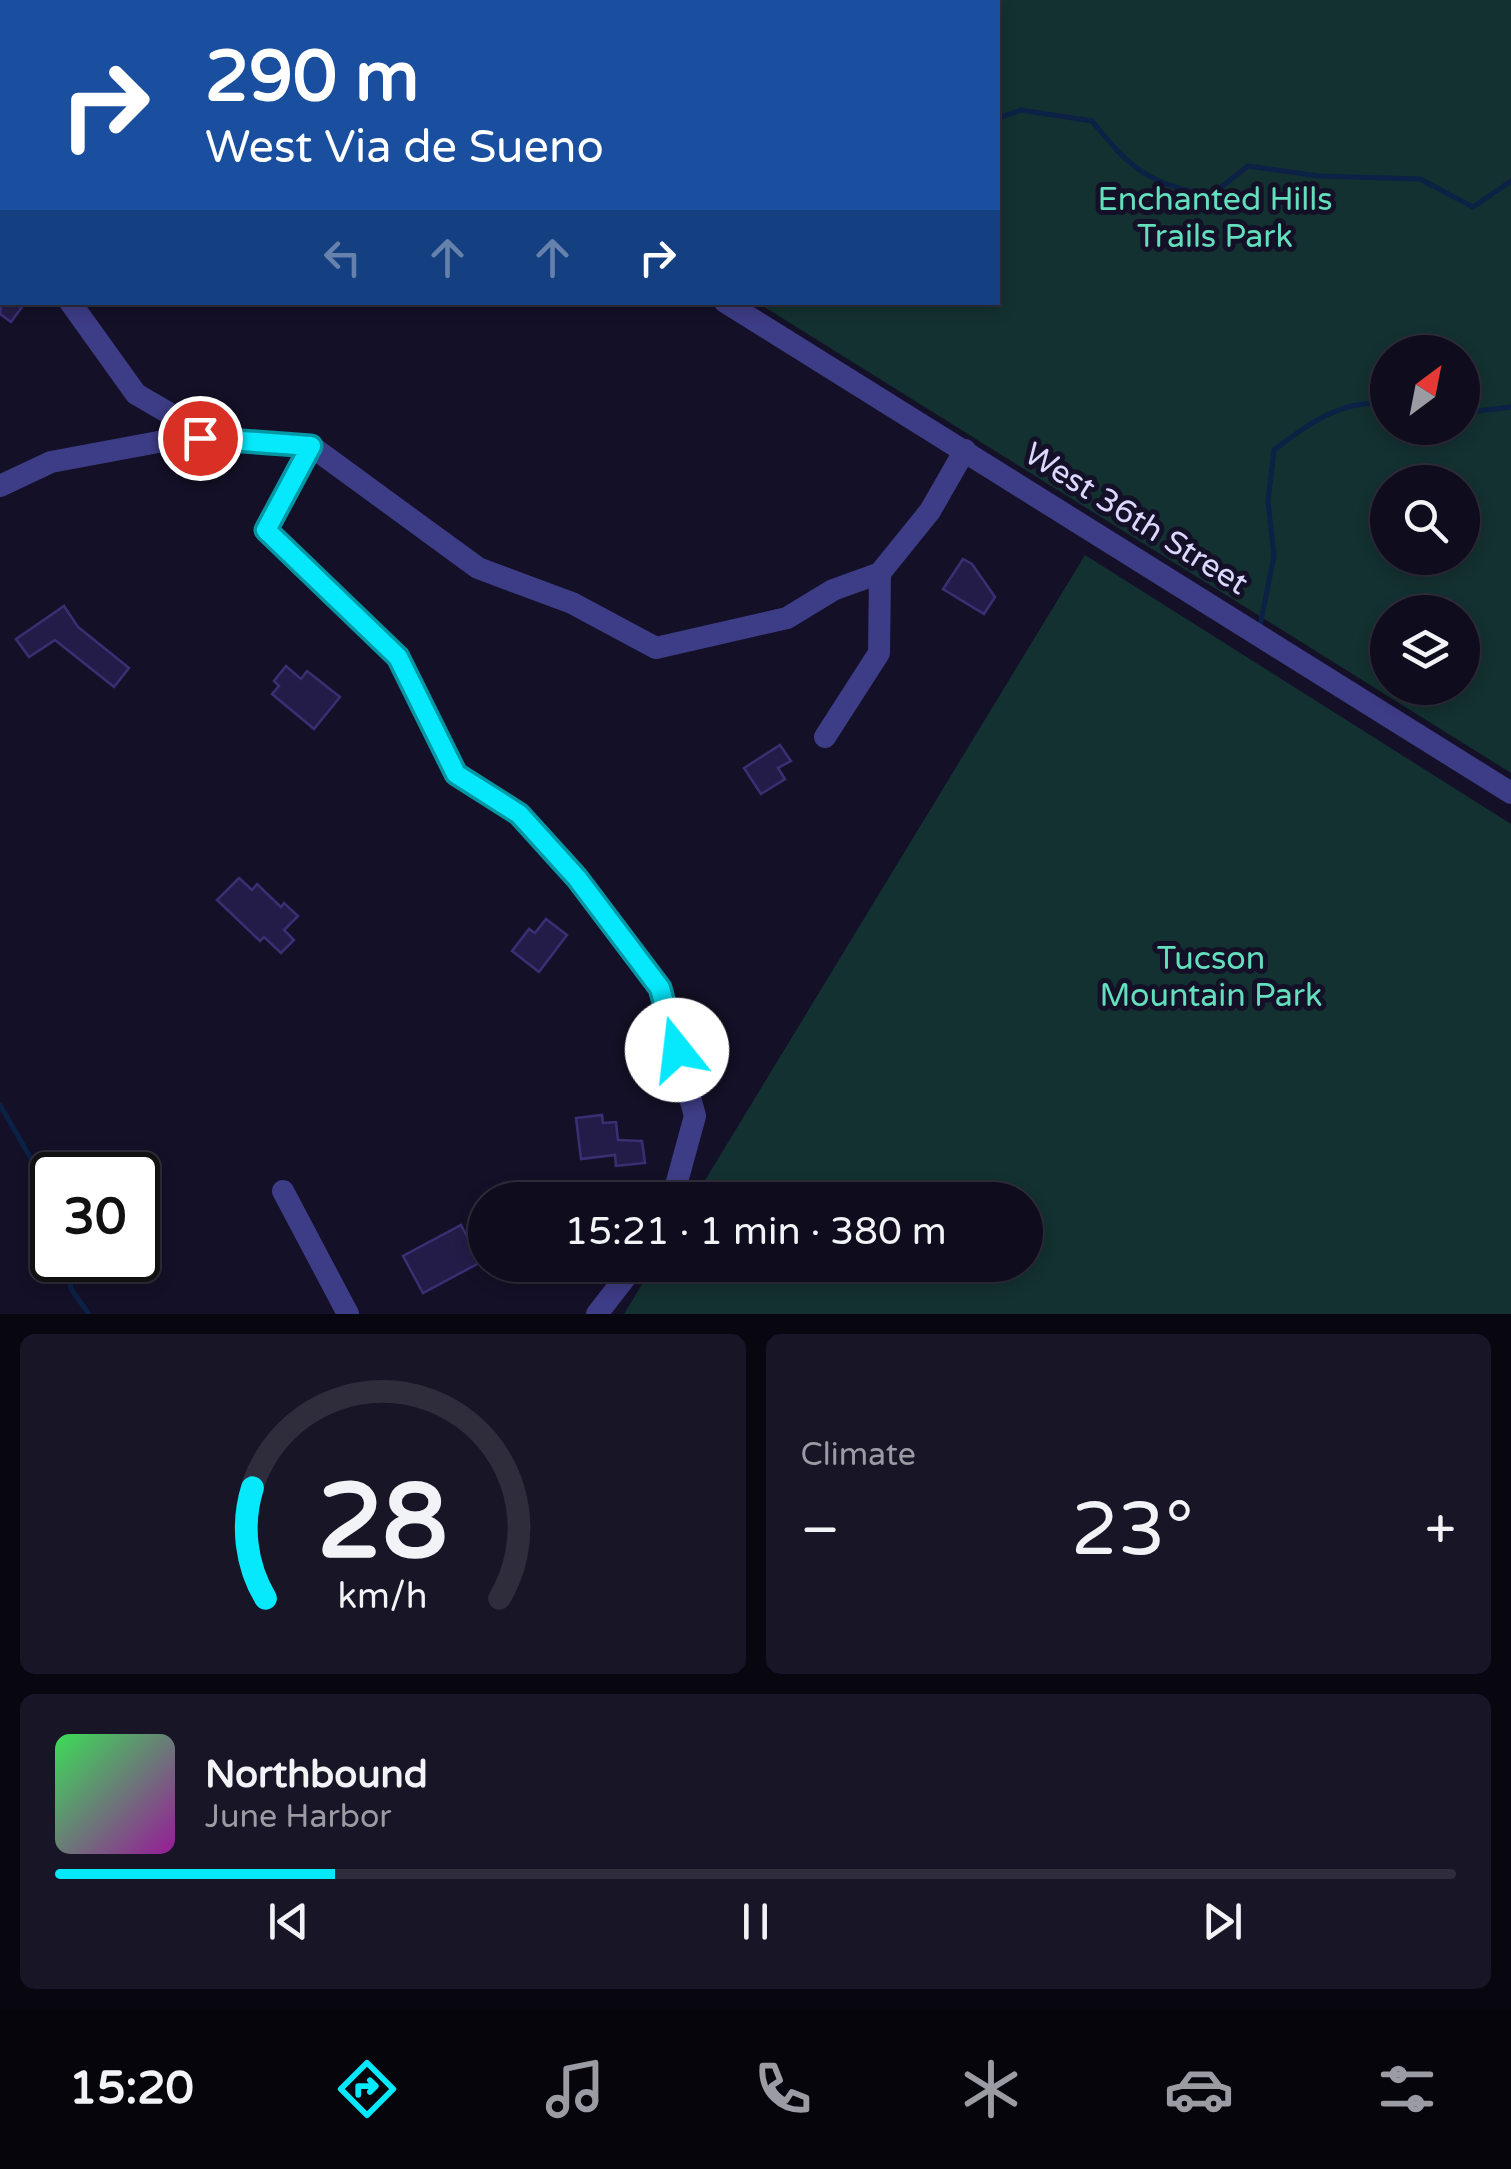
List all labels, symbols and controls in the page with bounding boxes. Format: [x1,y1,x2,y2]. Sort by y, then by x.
text: 290 m [205,36,419,120]
icon: right [40,40,170,170]
text: West Via de Sueno [205,121,604,175]
park label: Enchanted Hills Trails Park [1097,181,1333,256]
icon: left [315,230,370,285]
icon: ahead [420,230,475,285]
icon: ahead [525,230,580,285]
icon: right [630,230,685,285]
north arrow [1370,335,1480,445]
map controls [1370,335,1480,705]
pin [158,396,243,481]
icon: arrive [173,411,228,466]
street label: West 36th Street [1017,435,1255,603]
button: search [1370,465,1480,575]
button: layers [1370,595,1480,705]
park label: Tucson Mountain Park [1100,940,1322,1015]
position arrow [625,998,729,1102]
speed limit sign: 30 [30,1152,160,1282]
text: 15:21 · 1 min · 380 m [564,1209,947,1255]
text: Climate [801,1436,916,1474]
text: 28 [317,1461,448,1586]
text: 23° [1071,1485,1194,1575]
text: − [801,1498,840,1564]
text: + [1425,1498,1456,1564]
text: km/h [338,1575,428,1618]
text: Northbound [205,1752,428,1798]
text: June Harbor [205,1798,392,1836]
icon: previous [261,1894,316,1949]
icon: pause [728,1894,783,1949]
icon: next [1195,1894,1250,1949]
icon: directions [332,2054,402,2124]
icon: music [540,2054,610,2124]
icon: phone [748,2054,818,2124]
icon: climate [956,2054,1026,2124]
icon: car [1164,2054,1234,2124]
icon: filters [1372,2054,1442,2124]
text: 15:20 [69,2062,194,2116]

